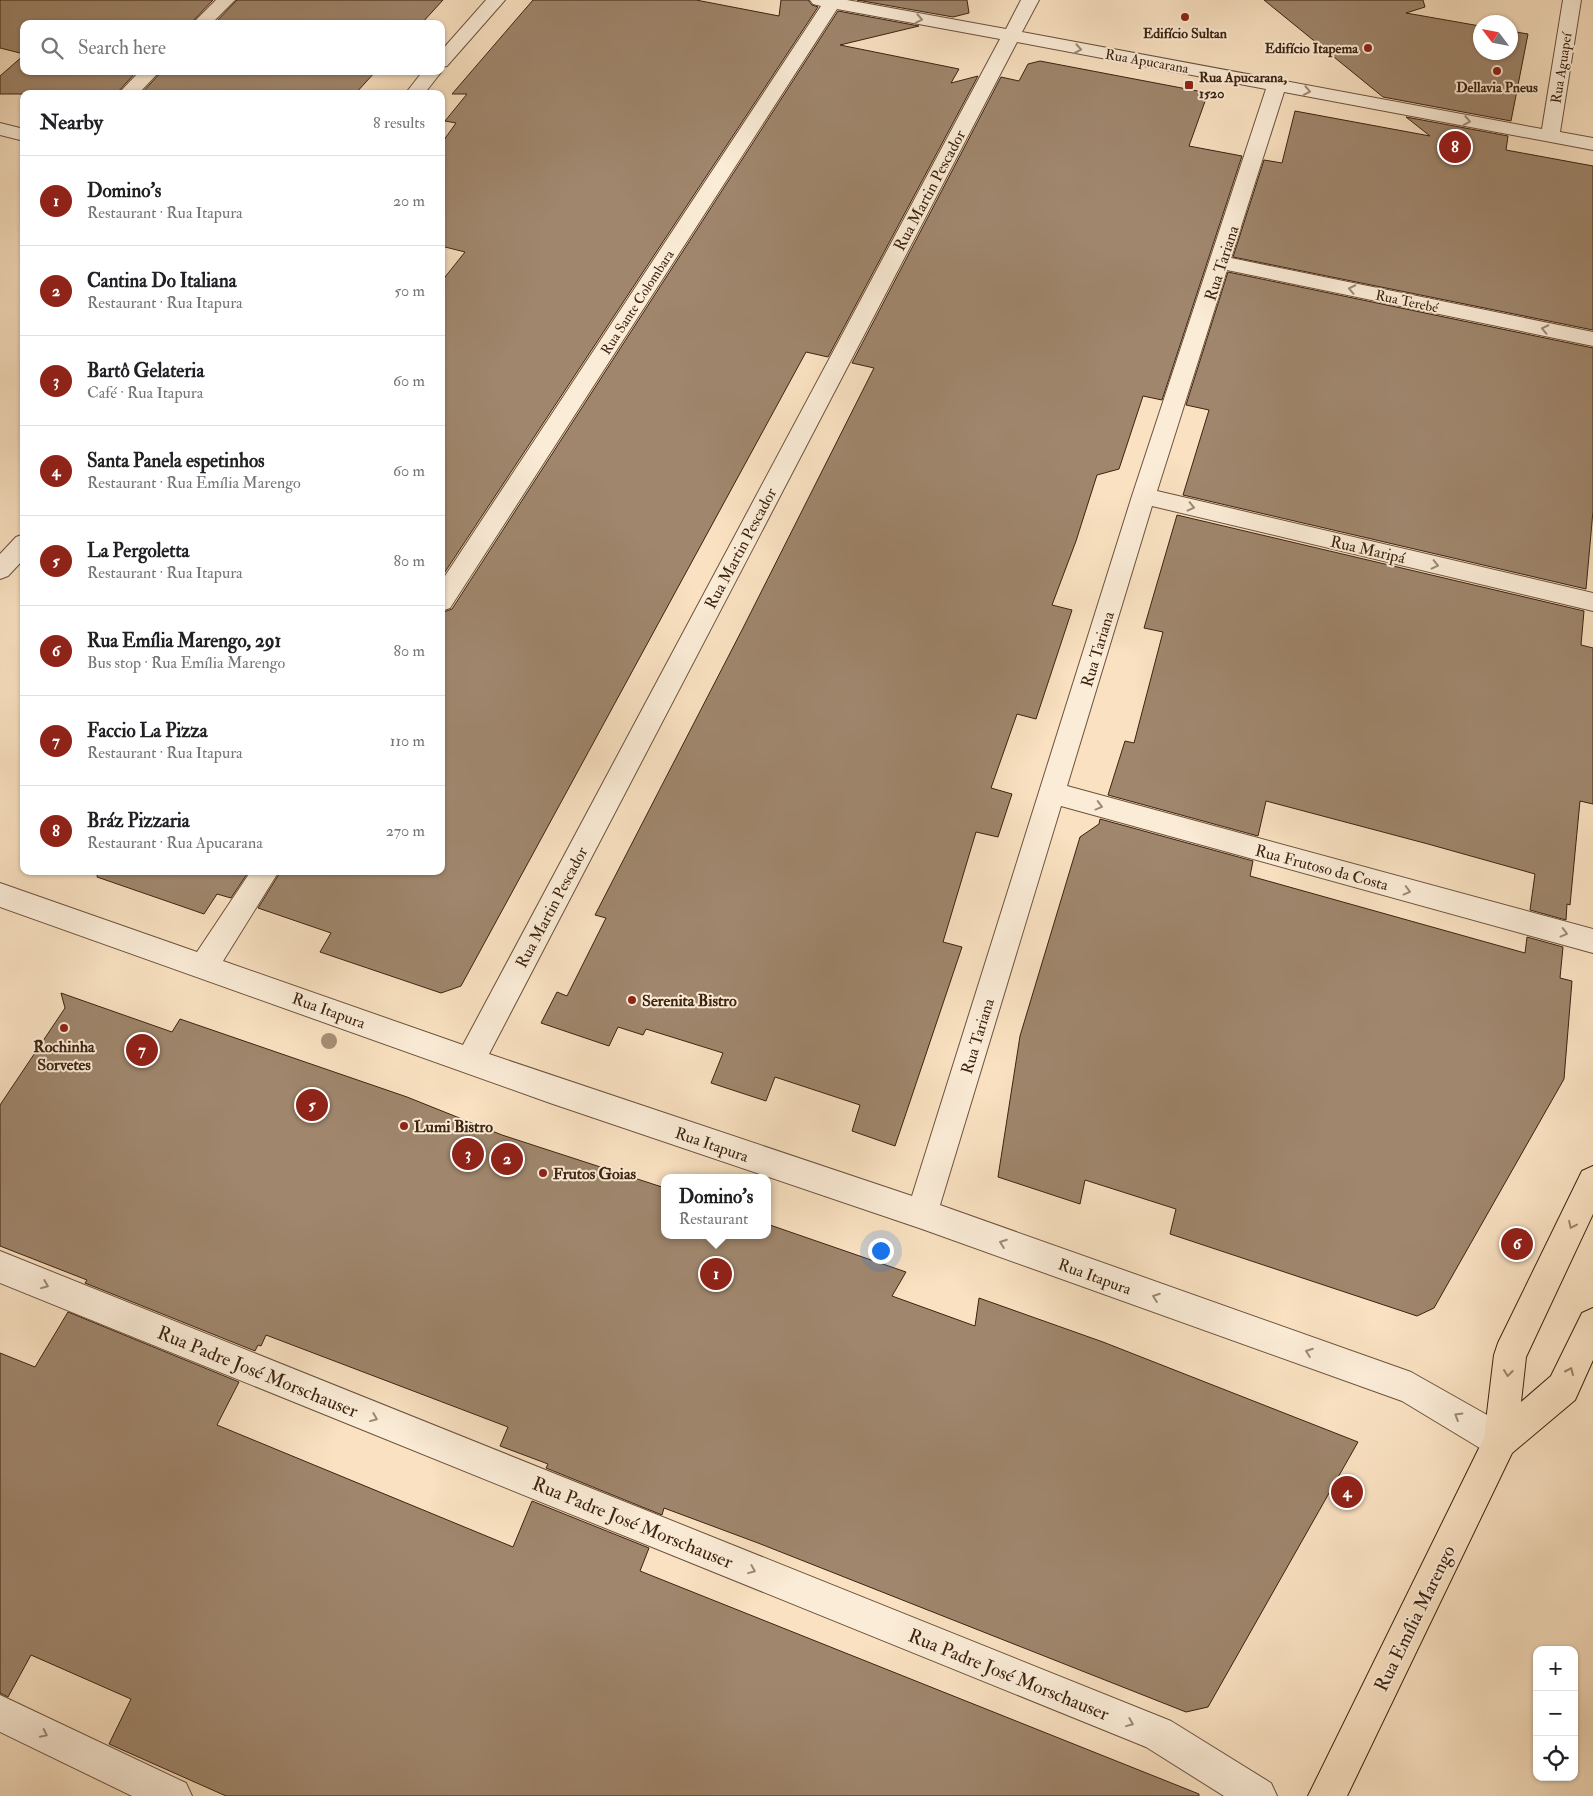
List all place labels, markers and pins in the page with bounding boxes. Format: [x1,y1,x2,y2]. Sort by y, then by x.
marker: Edifício Sultan [1179,11,1191,23]
place label: Edifício Sultan [1143,25,1228,42]
place label: Edifício Itapema [1265,40,1359,58]
marker: Edifício Itapema [1362,42,1374,54]
marker: Dellavia Pneus [1491,65,1503,77]
place label: Rua Apucarana, 1520 [1199,69,1288,102]
marker: Rua Apucarana, 1520 [1183,79,1195,91]
place label: Dellavia Pneus [1456,79,1538,96]
pin: 8 [1439,128,1471,166]
place label: Serenita Bistro [642,991,737,1011]
marker: Serenita Bistro [626,994,638,1006]
marker: Rochinha Sorvetes [58,1022,70,1034]
pin: 7 [126,1031,158,1069]
place label: Rochinha Sorvetes [33,1037,95,1075]
pin: 5 [296,1086,328,1124]
place label: Lumi Bistro [414,1117,493,1137]
marker: Lumi Bistro [398,1120,410,1132]
pin: 3 [452,1135,484,1173]
pin: 2 [491,1140,523,1178]
place label: Frutos Goias [553,1164,636,1184]
marker: Frutos Goias [537,1167,549,1179]
pin: 6 [1501,1225,1533,1263]
pin: 1 [700,1255,732,1293]
pin: 4 [1331,1473,1363,1511]

